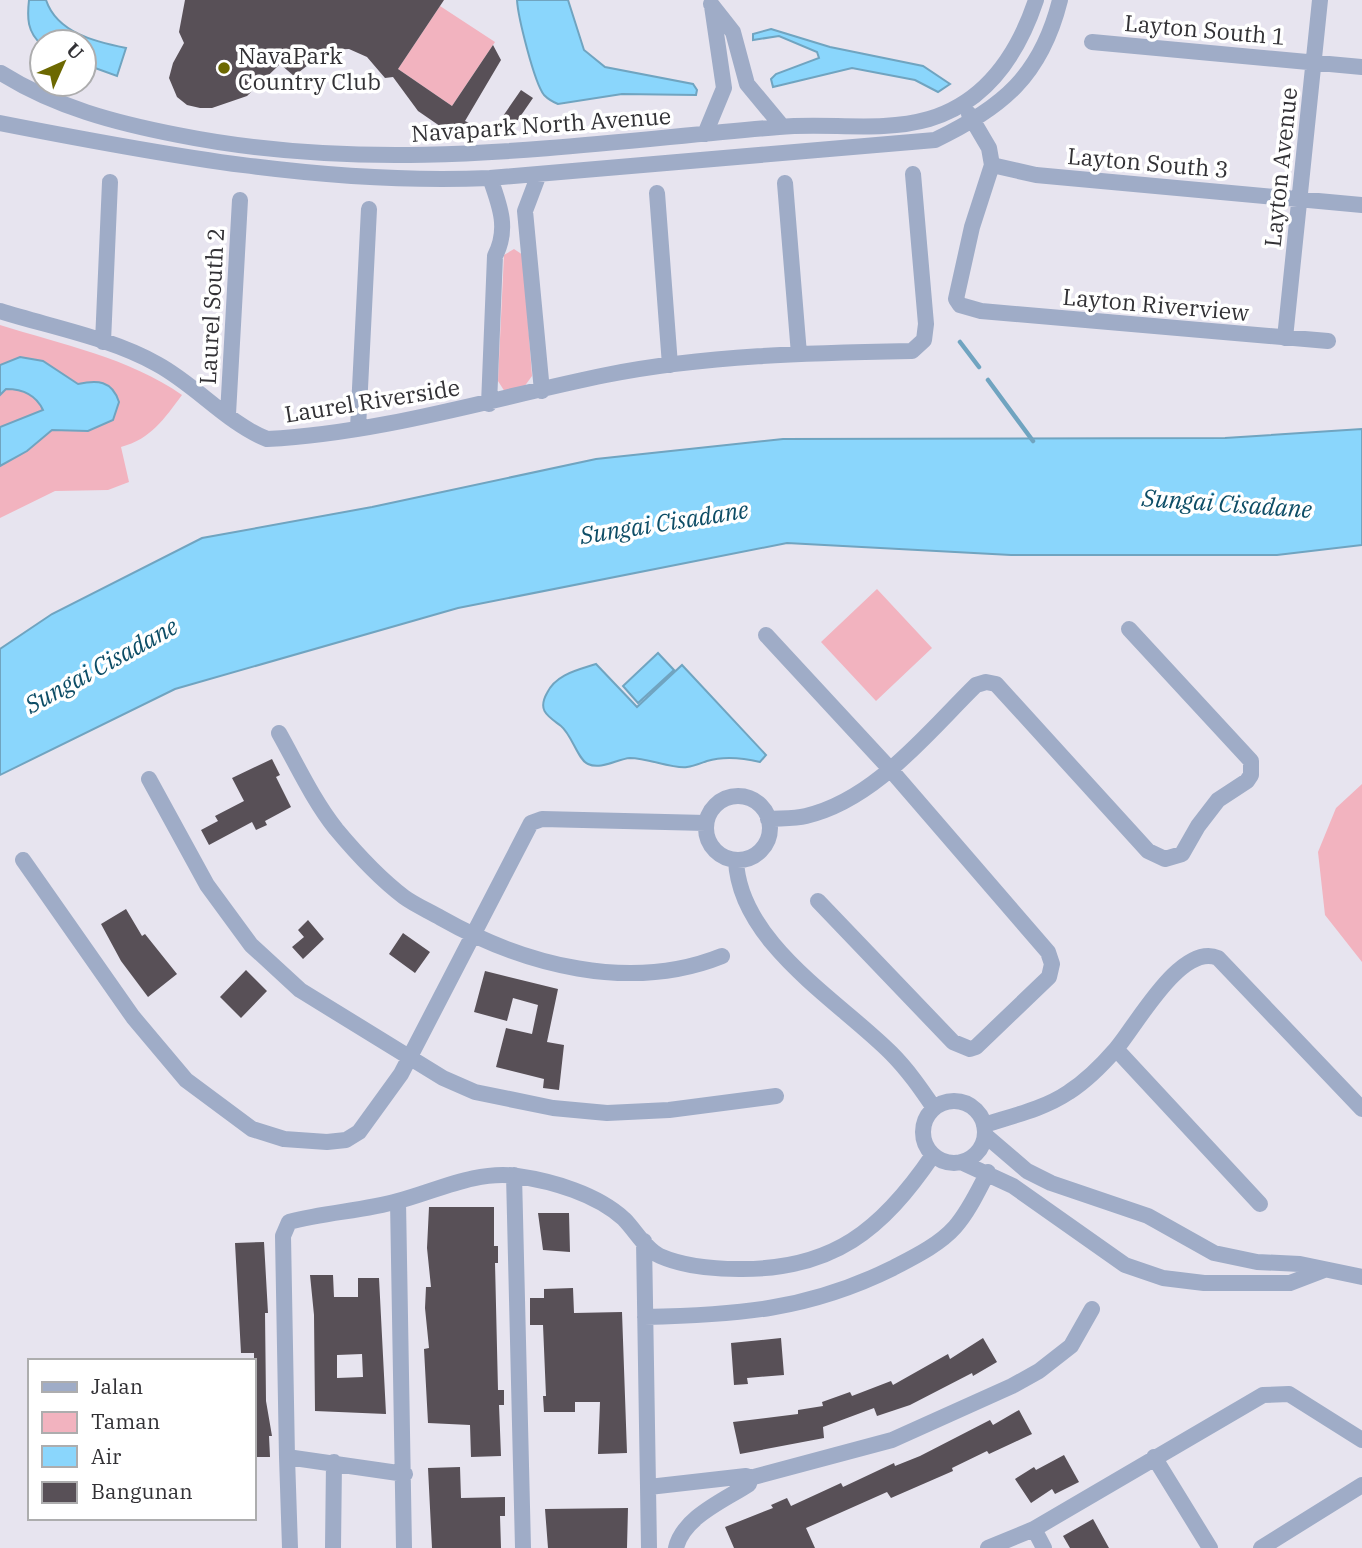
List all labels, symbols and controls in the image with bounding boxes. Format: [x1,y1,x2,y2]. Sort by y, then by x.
street label: Layton South 1 [1123,7,1287,51]
north arrow [28,28,98,98]
text: U [61,37,89,65]
place label: NavaPark Country Club [238,40,381,96]
marker: NavaPark Country Club [216,60,232,76]
street label: Layton Avenue [1257,86,1303,248]
street label: Navapark North Avenue [410,100,672,148]
street label: Layton South 3 [1066,140,1230,184]
street label: Laurel South 2 [192,227,230,385]
street label: Layton Riverview [1062,281,1251,327]
street label: Laurel Riverside [282,371,462,429]
water label: Sungai Cisadane [1140,481,1314,525]
water label: Sungai Cisadane [576,493,751,551]
water label: Sungai Cisadane [18,610,184,721]
legend [28,1359,256,1520]
text: Jalan [91,1372,143,1400]
text: Taman [91,1407,160,1435]
text: Air [91,1442,122,1470]
text: Bangunan [91,1477,193,1505]

